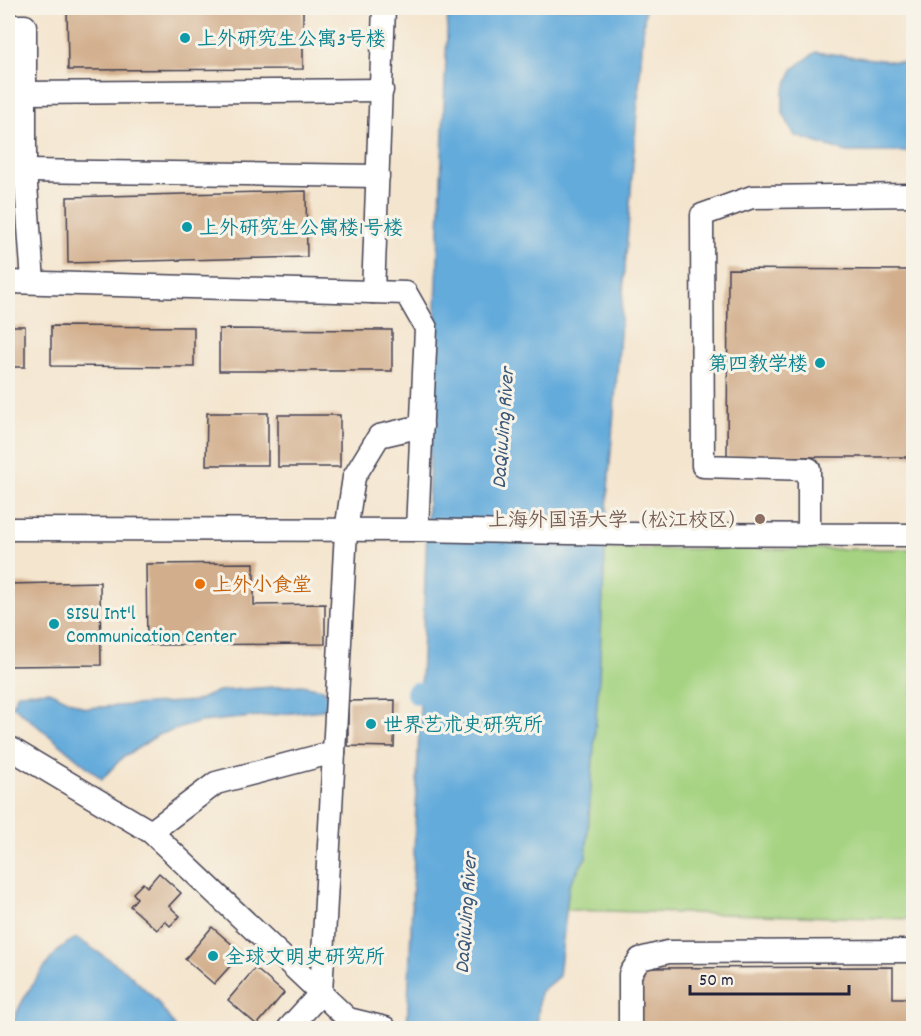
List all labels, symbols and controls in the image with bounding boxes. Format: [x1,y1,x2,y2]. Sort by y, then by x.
place label: 上外研究生公寓3号楼 [197,27,386,55]
marker: 上外研究生公寓3号楼 [178,31,192,45]
place label: 上外研究生公寓楼1号楼 [199,216,403,244]
marker: 上外研究生公寓楼1号楼 [180,220,194,234]
place label: 第四教学楼 [708,352,808,380]
marker: 第四教学楼 [813,356,827,370]
water label: DaQiuJing River [486,365,524,490]
place label: 上海外国语大学（松江校区） [488,508,748,536]
marker: 上海外国语大学（松江校区） [753,512,767,526]
place label: 上外小食堂 [212,573,312,601]
marker: 上外小食堂 [193,577,207,591]
place label: SISU Int'l Communication Center [66,601,237,652]
marker: SISU Int'l Communication Center [47,617,61,631]
place label: 世界艺术史研究所 [383,713,543,741]
marker: 世界艺术史研究所 [364,717,378,731]
water label: DaQiuJing River [449,850,487,975]
place label: 全球文明史研究所 [225,945,385,973]
marker: 全球文明史研究所 [206,949,220,963]
scale bar [690,958,849,996]
text: 50 m [699,969,734,994]

